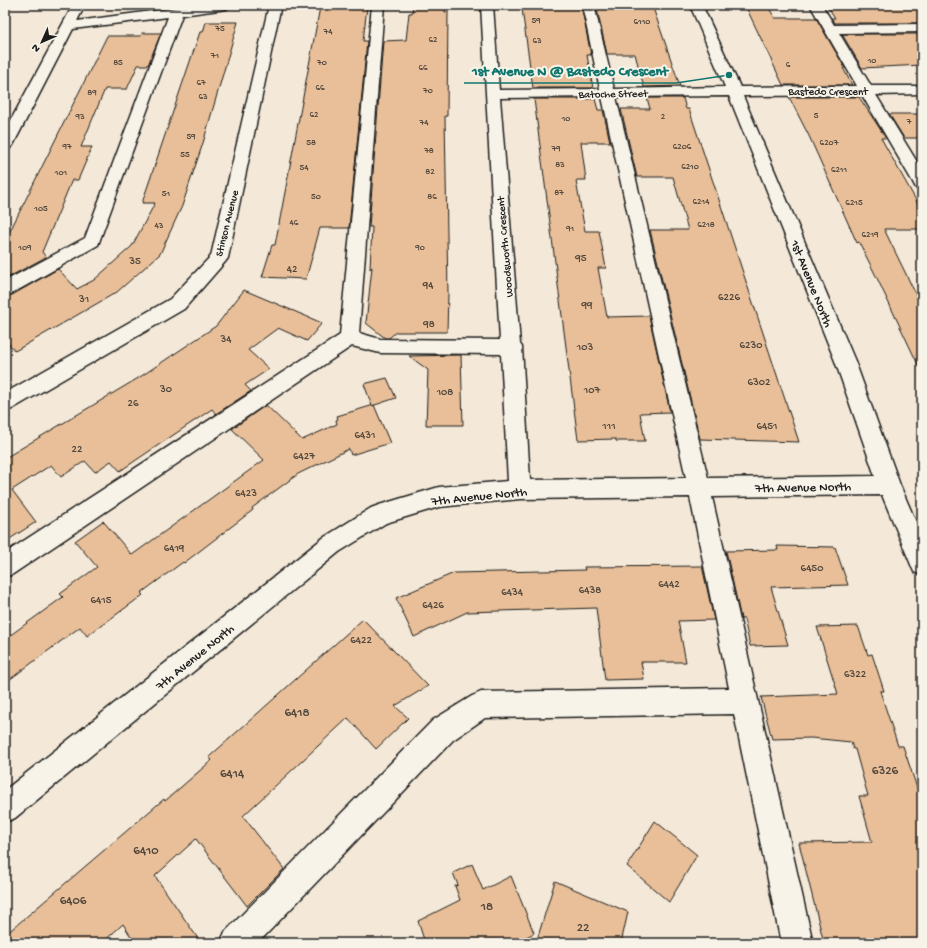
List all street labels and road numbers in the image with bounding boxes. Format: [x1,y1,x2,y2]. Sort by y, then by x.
street label: Bastedo Crescent [787,87,869,99]
street label: Batoche Street [577,88,649,102]
street label: Stinson Avenue [214,189,242,258]
street label: Woodsworth Crescent [495,194,516,298]
street label: 1st Avenue North [786,237,835,330]
street label: 7th Avenue North [754,480,851,497]
street label: 7th Avenue North [430,485,528,510]
street label: 7th Avenue North [153,622,238,695]

